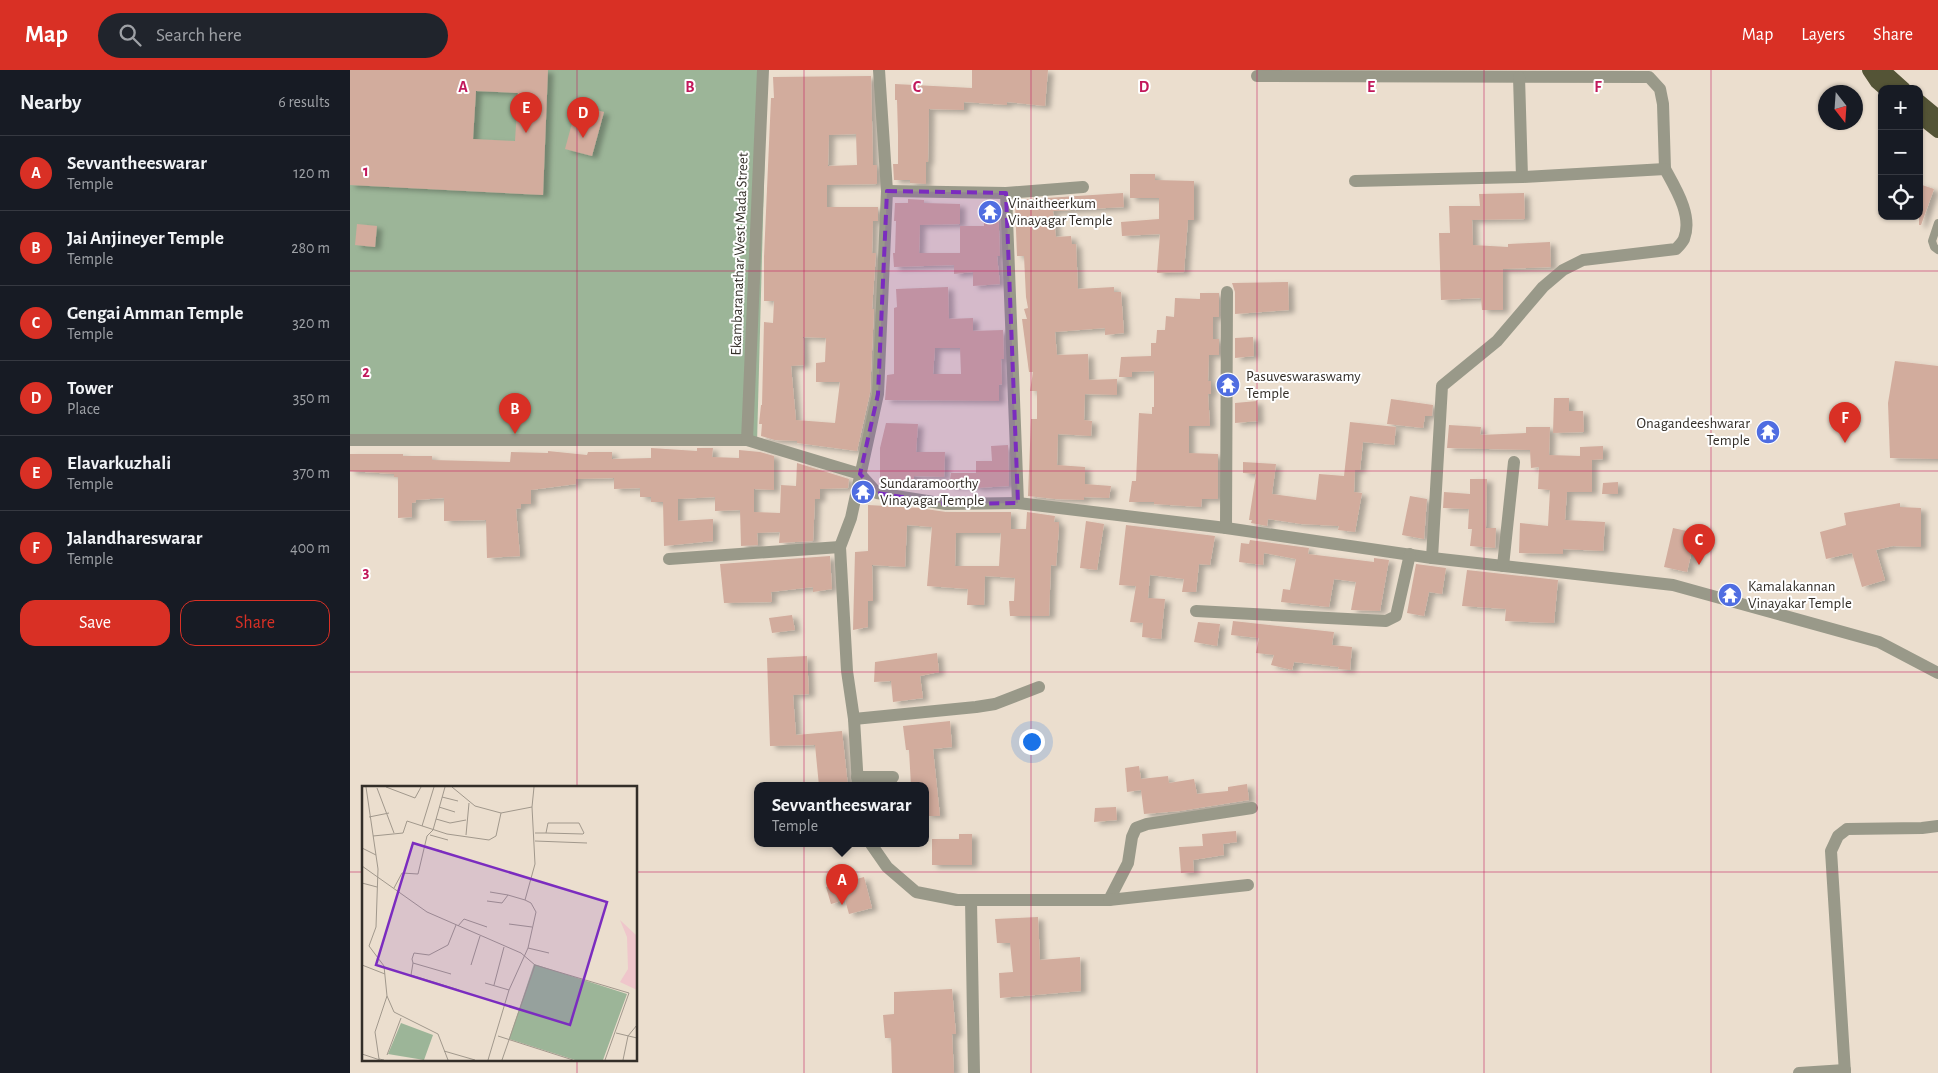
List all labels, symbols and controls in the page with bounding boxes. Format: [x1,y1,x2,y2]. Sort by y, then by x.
search box [98,13,448,58]
icon: search [116,21,144,49]
text: Map [25,23,68,47]
text: Search here [156,26,242,45]
text: Map [1742,26,1773,44]
text: Layers [1801,26,1845,44]
text: Share [1873,26,1913,44]
text: A [458,79,468,95]
text: B [685,79,695,95]
text: C [913,79,922,95]
text: D [1139,79,1150,95]
text: E [1367,79,1375,95]
text: F [1594,79,1602,95]
north arrow [1818,85,1863,130]
map controls [1878,85,1923,220]
button: + [1878,85,1923,130]
text: Nearby [20,92,81,113]
pin: E [510,92,542,133]
text: 6 results [278,94,330,110]
pin: D [567,97,599,138]
button: − [1878,130,1923,175]
street label: Ekambaranathar West Mada Street [728,152,751,356]
text: Sevvantheeswarar [67,154,207,173]
text: 1 [363,163,369,179]
text: A [31,165,41,181]
text: 120 m [293,165,330,181]
button: locate [1878,175,1923,220]
text: Temple [67,176,113,192]
place label: Vinaitheerkum Vinayagar Temple [1008,196,1112,228]
temple icon: Vinaitheerkum Vinayagar Temple [977,199,1003,225]
text: Jai Anjineyer Temple [67,229,224,248]
text: B [31,240,41,256]
text: 280 m [291,240,330,256]
text: Temple [67,251,113,267]
text: Gengai Amman Temple [67,304,244,323]
text: C [32,315,40,331]
text: 320 m [292,315,330,331]
text: Temple [67,326,113,342]
text: 2 [362,364,370,380]
place label: Pasuveswaraswamy Temple [1246,369,1361,401]
temple icon: Pasuveswaraswamy Temple [1215,372,1241,398]
text: Tower [67,379,113,398]
text: D [31,390,41,406]
text: 350 m [293,390,330,406]
pin: B [499,393,531,434]
text: Place [67,401,100,417]
pin: F [1829,402,1861,443]
place label: Onagandeeshwarar Temple [1637,416,1750,448]
temple icon: Onagandeeshwarar Temple [1755,419,1781,445]
text: Elavarkuzhali [67,454,171,473]
text: E [32,465,40,481]
text: 370 m [293,465,330,481]
text: Temple [67,476,113,492]
place label: Sundaramoorthy Vinayagar Temple [880,476,984,508]
temple icon: Sundaramoorthy Vinayagar Temple [850,479,876,505]
pin: C [1683,524,1715,565]
text: Jalandhareswarar [67,529,202,548]
text: F [32,540,40,556]
text: 400 m [290,540,330,556]
text: Temple [67,551,113,567]
text: 3 [363,564,370,580]
place label: Kamalakannan Vinayakar Temple [1748,579,1852,611]
temple icon: Kamalakannan Vinayakar Temple [1717,582,1743,608]
button: Save [20,600,170,646]
button: Share [180,600,330,646]
your location [1019,729,1045,755]
popup [754,782,929,847]
inset map [362,786,638,1060]
text: Sevvantheeswarar [772,796,911,815]
text: Temple [772,818,818,834]
pin: A [826,864,858,905]

